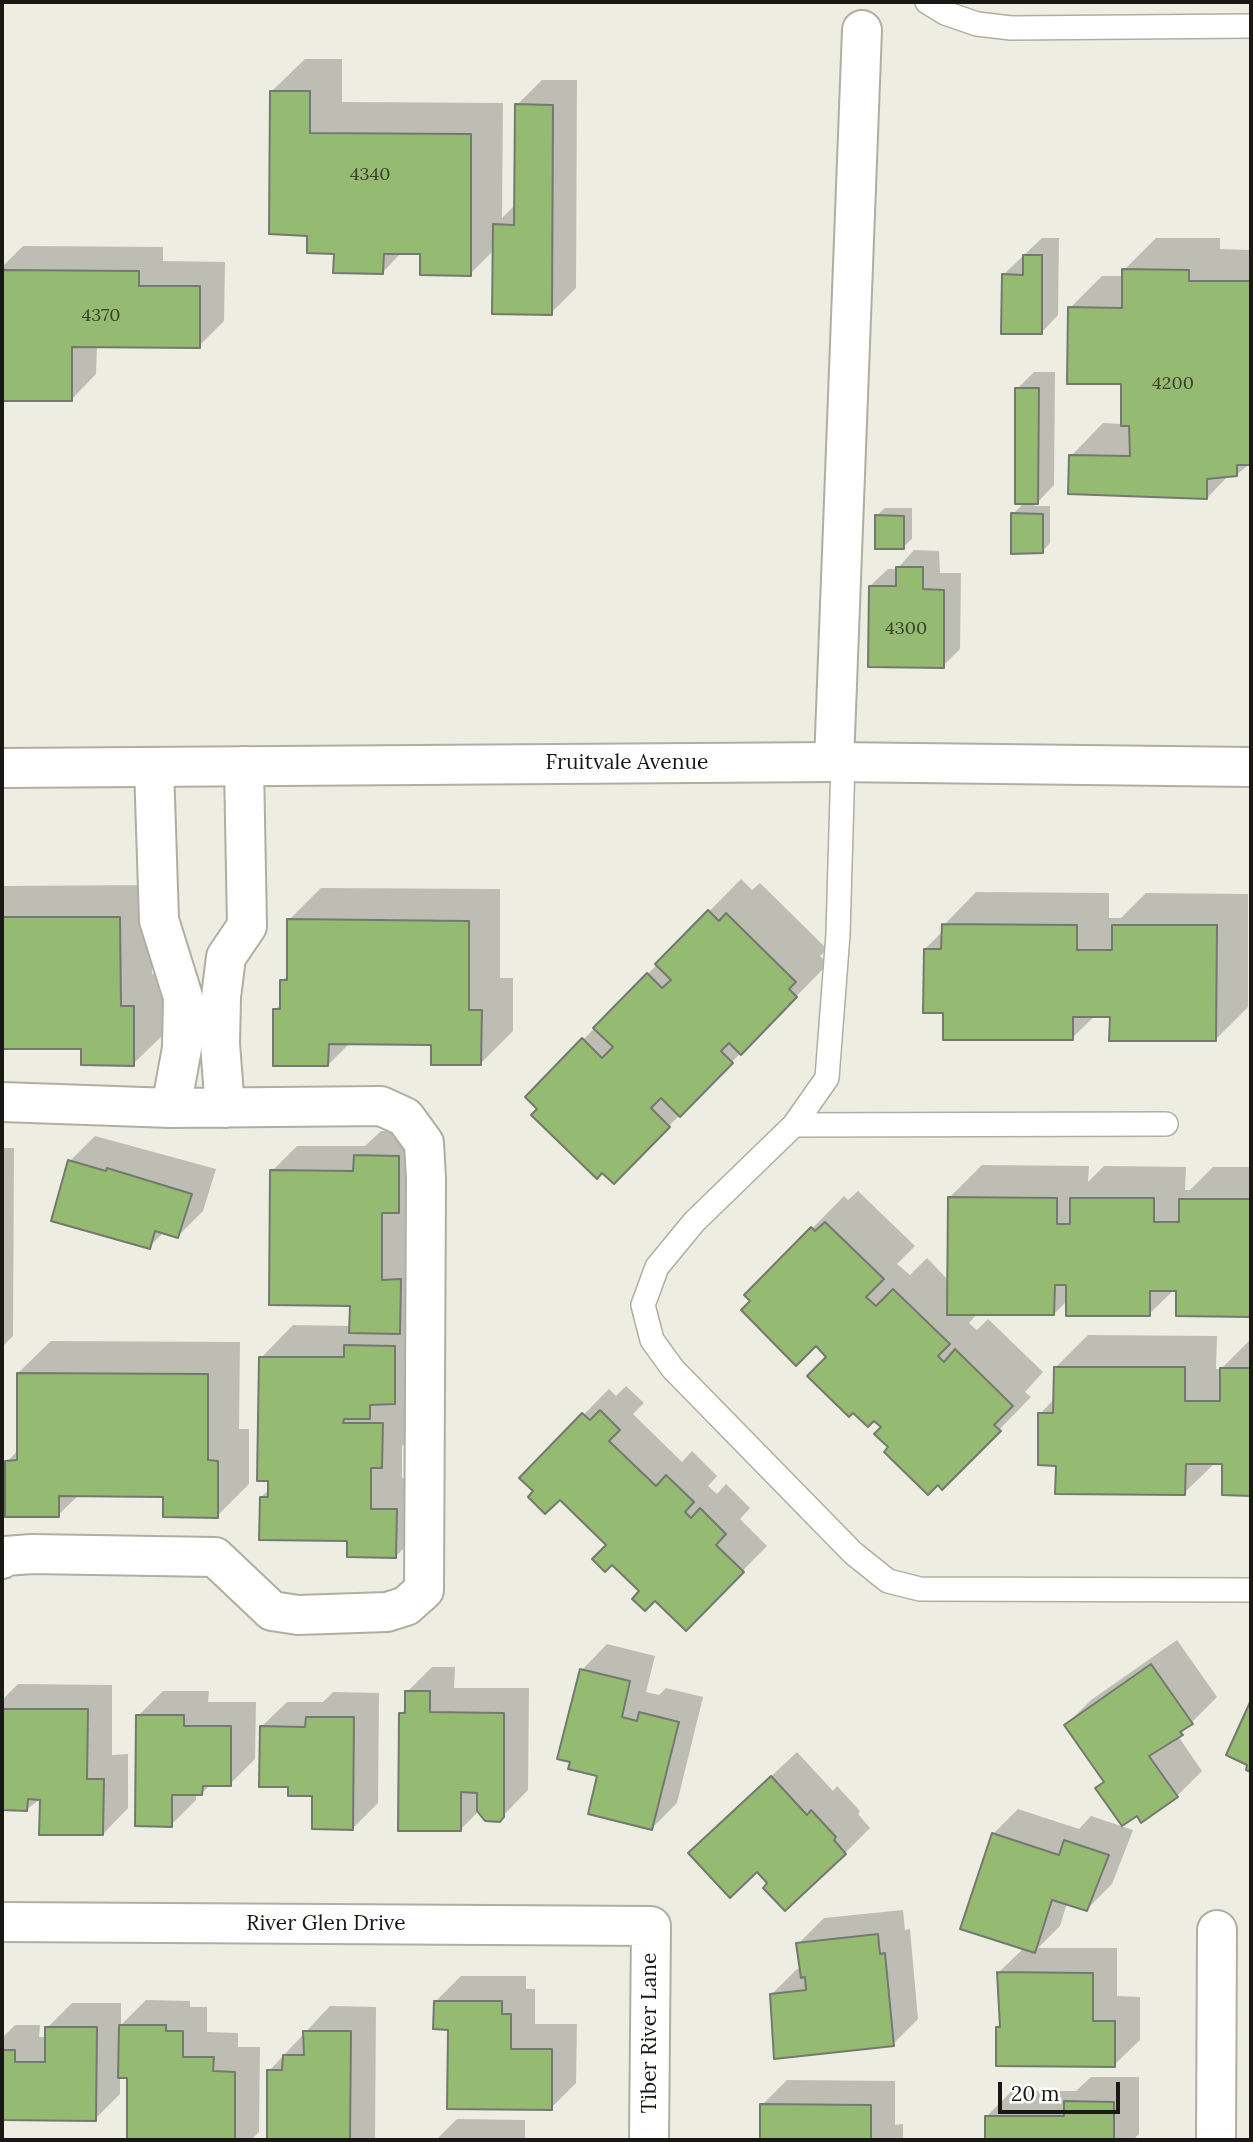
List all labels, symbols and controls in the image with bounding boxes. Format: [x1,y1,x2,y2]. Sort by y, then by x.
house number: 4340 [350,164,390,186]
house number: 4370 [82,305,120,327]
house number: 4200 [1152,373,1194,395]
house number: 4300 [885,618,927,640]
street label: Fruitvale Avenue [546,750,708,776]
street label: River Glen Drive [246,1911,406,1937]
street label: Tiber River Lane [637,1953,663,2113]
scale bar [1001,2068,1124,2112]
text: 20 m [1011,2080,1060,2107]

